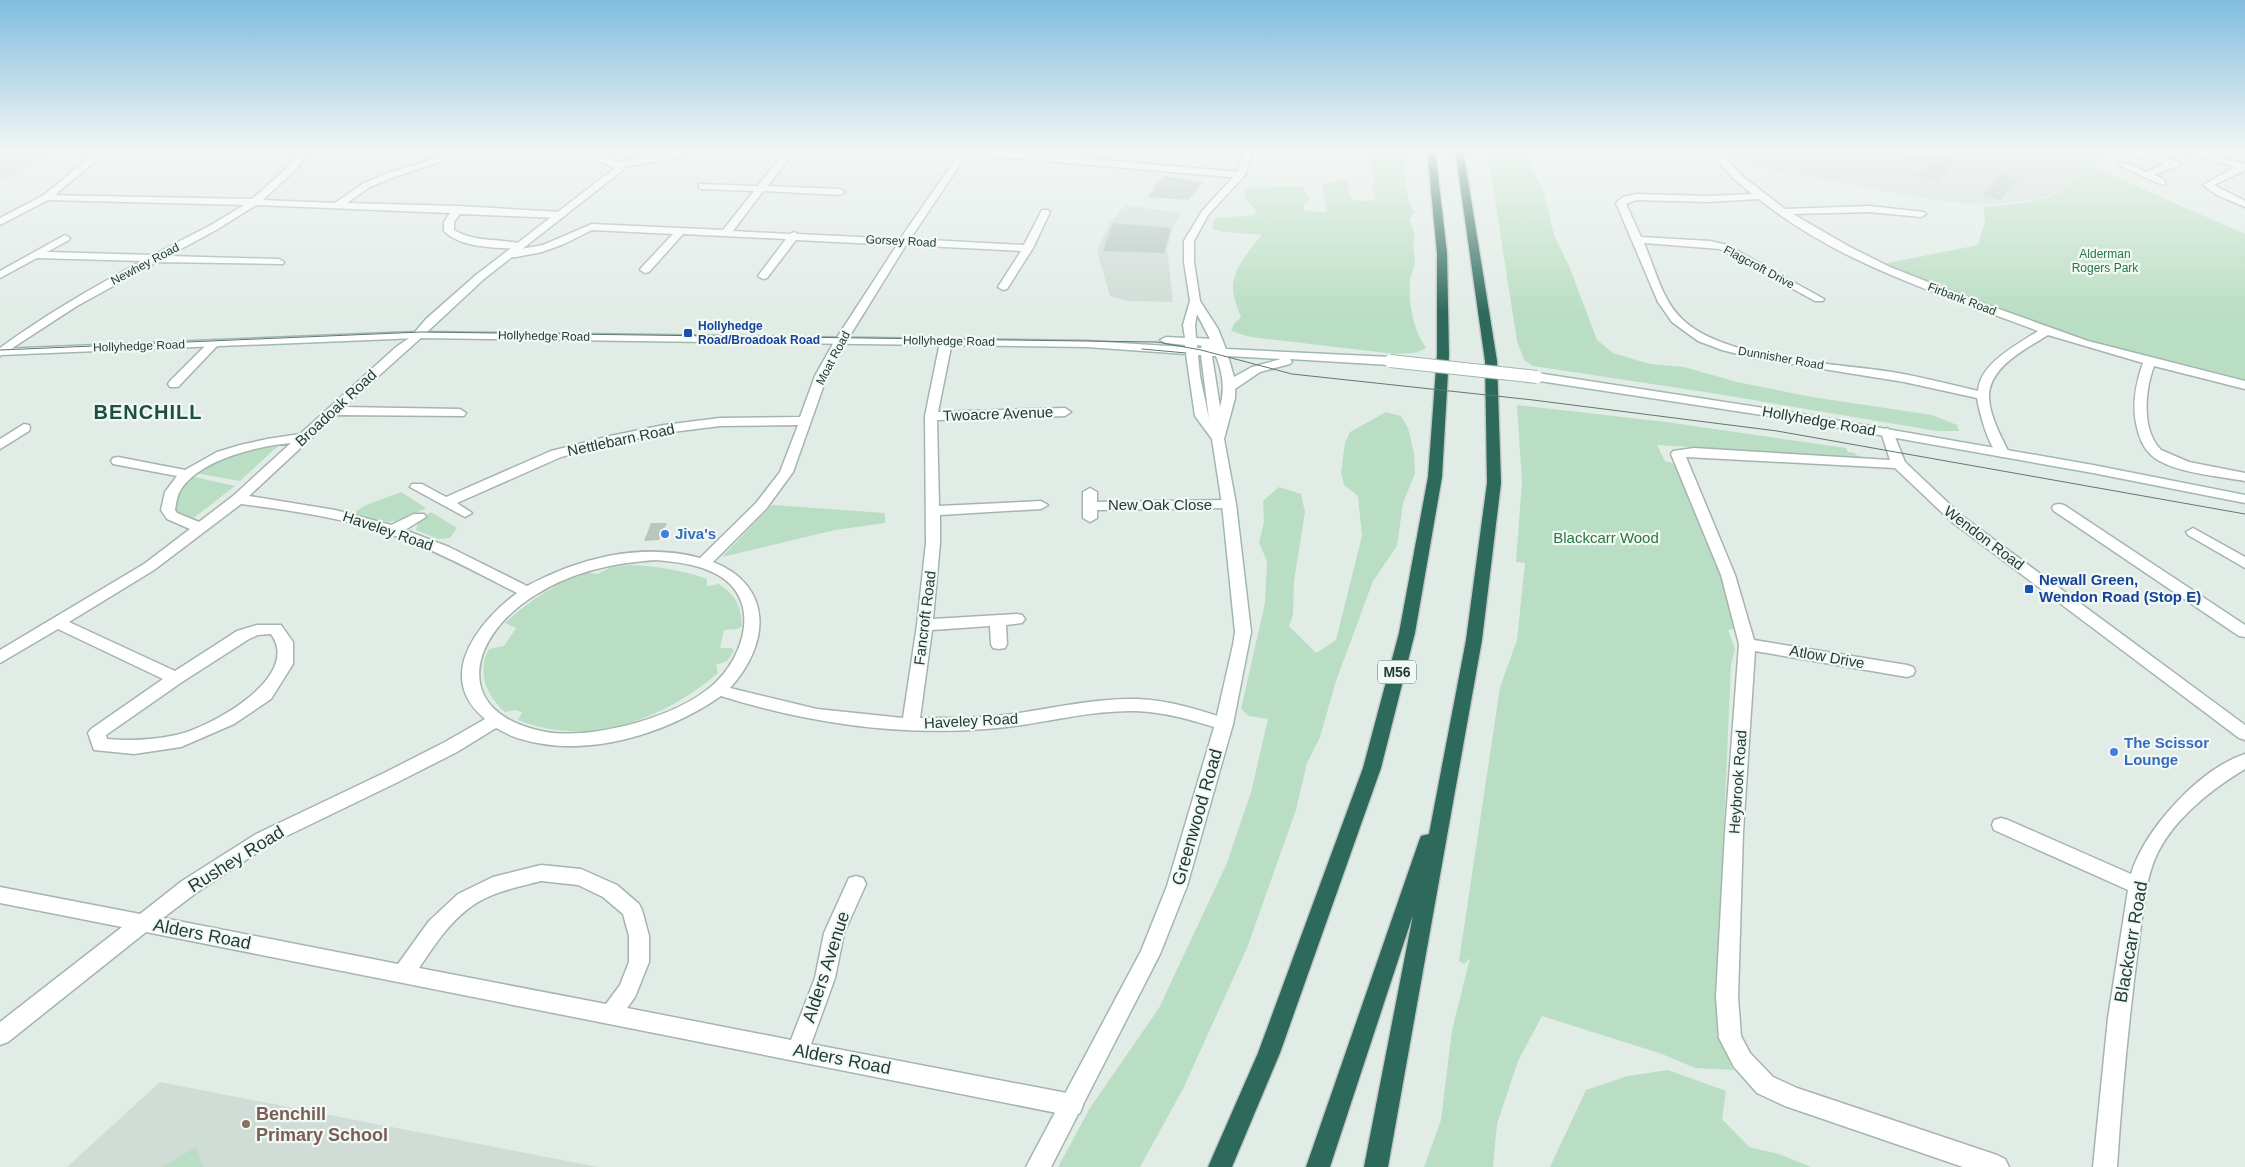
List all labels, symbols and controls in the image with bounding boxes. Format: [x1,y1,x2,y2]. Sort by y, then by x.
street label: Gorsey Road [865,232,937,250]
street label: Newhey Road [108,240,182,288]
street label: Flagcroft Drive [1721,243,1797,292]
park label: Alderman Rogers Park [2072,247,2139,275]
street label: Firbank Road [1926,280,1998,318]
place label: Hollyhedge Road/Broadoak Road [698,319,820,347]
marker: Hollyhedge Road/Broadoak Road [682,327,694,339]
street label: Hollyhedge Road [498,328,590,344]
street label: Moat Road [813,329,853,387]
street label: Hollyhedge Road [903,333,995,349]
street label: Hollyhedge Road [93,337,185,355]
street label: Dunnisher Road [1737,344,1825,372]
street label: Broadoak Road [292,366,380,449]
district label: BENCHILL [93,401,203,423]
street label: Hollyhedge Road [1761,402,1877,439]
street label: Twoacre Avenue [942,403,1054,424]
street label: Nettlebarn Road [566,420,676,459]
street label: New Oak Close [1108,496,1212,513]
street label: Wendon Road [1941,502,2028,573]
street label: Haveley Road [341,507,435,554]
place label: Jiva's [675,525,716,542]
marker: Jiva's [659,528,671,540]
park label: Blackcarr Wood [1553,529,1659,546]
street label: Fancroft Road [910,570,939,666]
place label: Newall Green, Wendon Road (Stop E) [2039,571,2201,605]
marker: Newall Green, Wendon Road (Stop E) [2023,583,2035,595]
street label: Atlow Drive [1788,642,1866,671]
road number: M56 [1378,660,1416,684]
street label: Haveley Road [923,710,1018,731]
street label: Heybrook Road [1725,729,1750,835]
place label: The Scissor Lounge [2124,734,2209,768]
street label: Greenwood Road [1168,746,1226,888]
marker: The Scissor Lounge [2108,746,2120,758]
street label: Rushey Road [184,822,288,896]
street label: Blackcarr Road [2110,880,2152,1004]
street label: Alders Avenue [799,909,853,1025]
street label: Alders Road [151,915,253,953]
street label: Alders Road [791,1040,893,1078]
place label: Benchill Primary School [256,1104,388,1145]
marker: Benchill Primary School [240,1118,252,1130]

